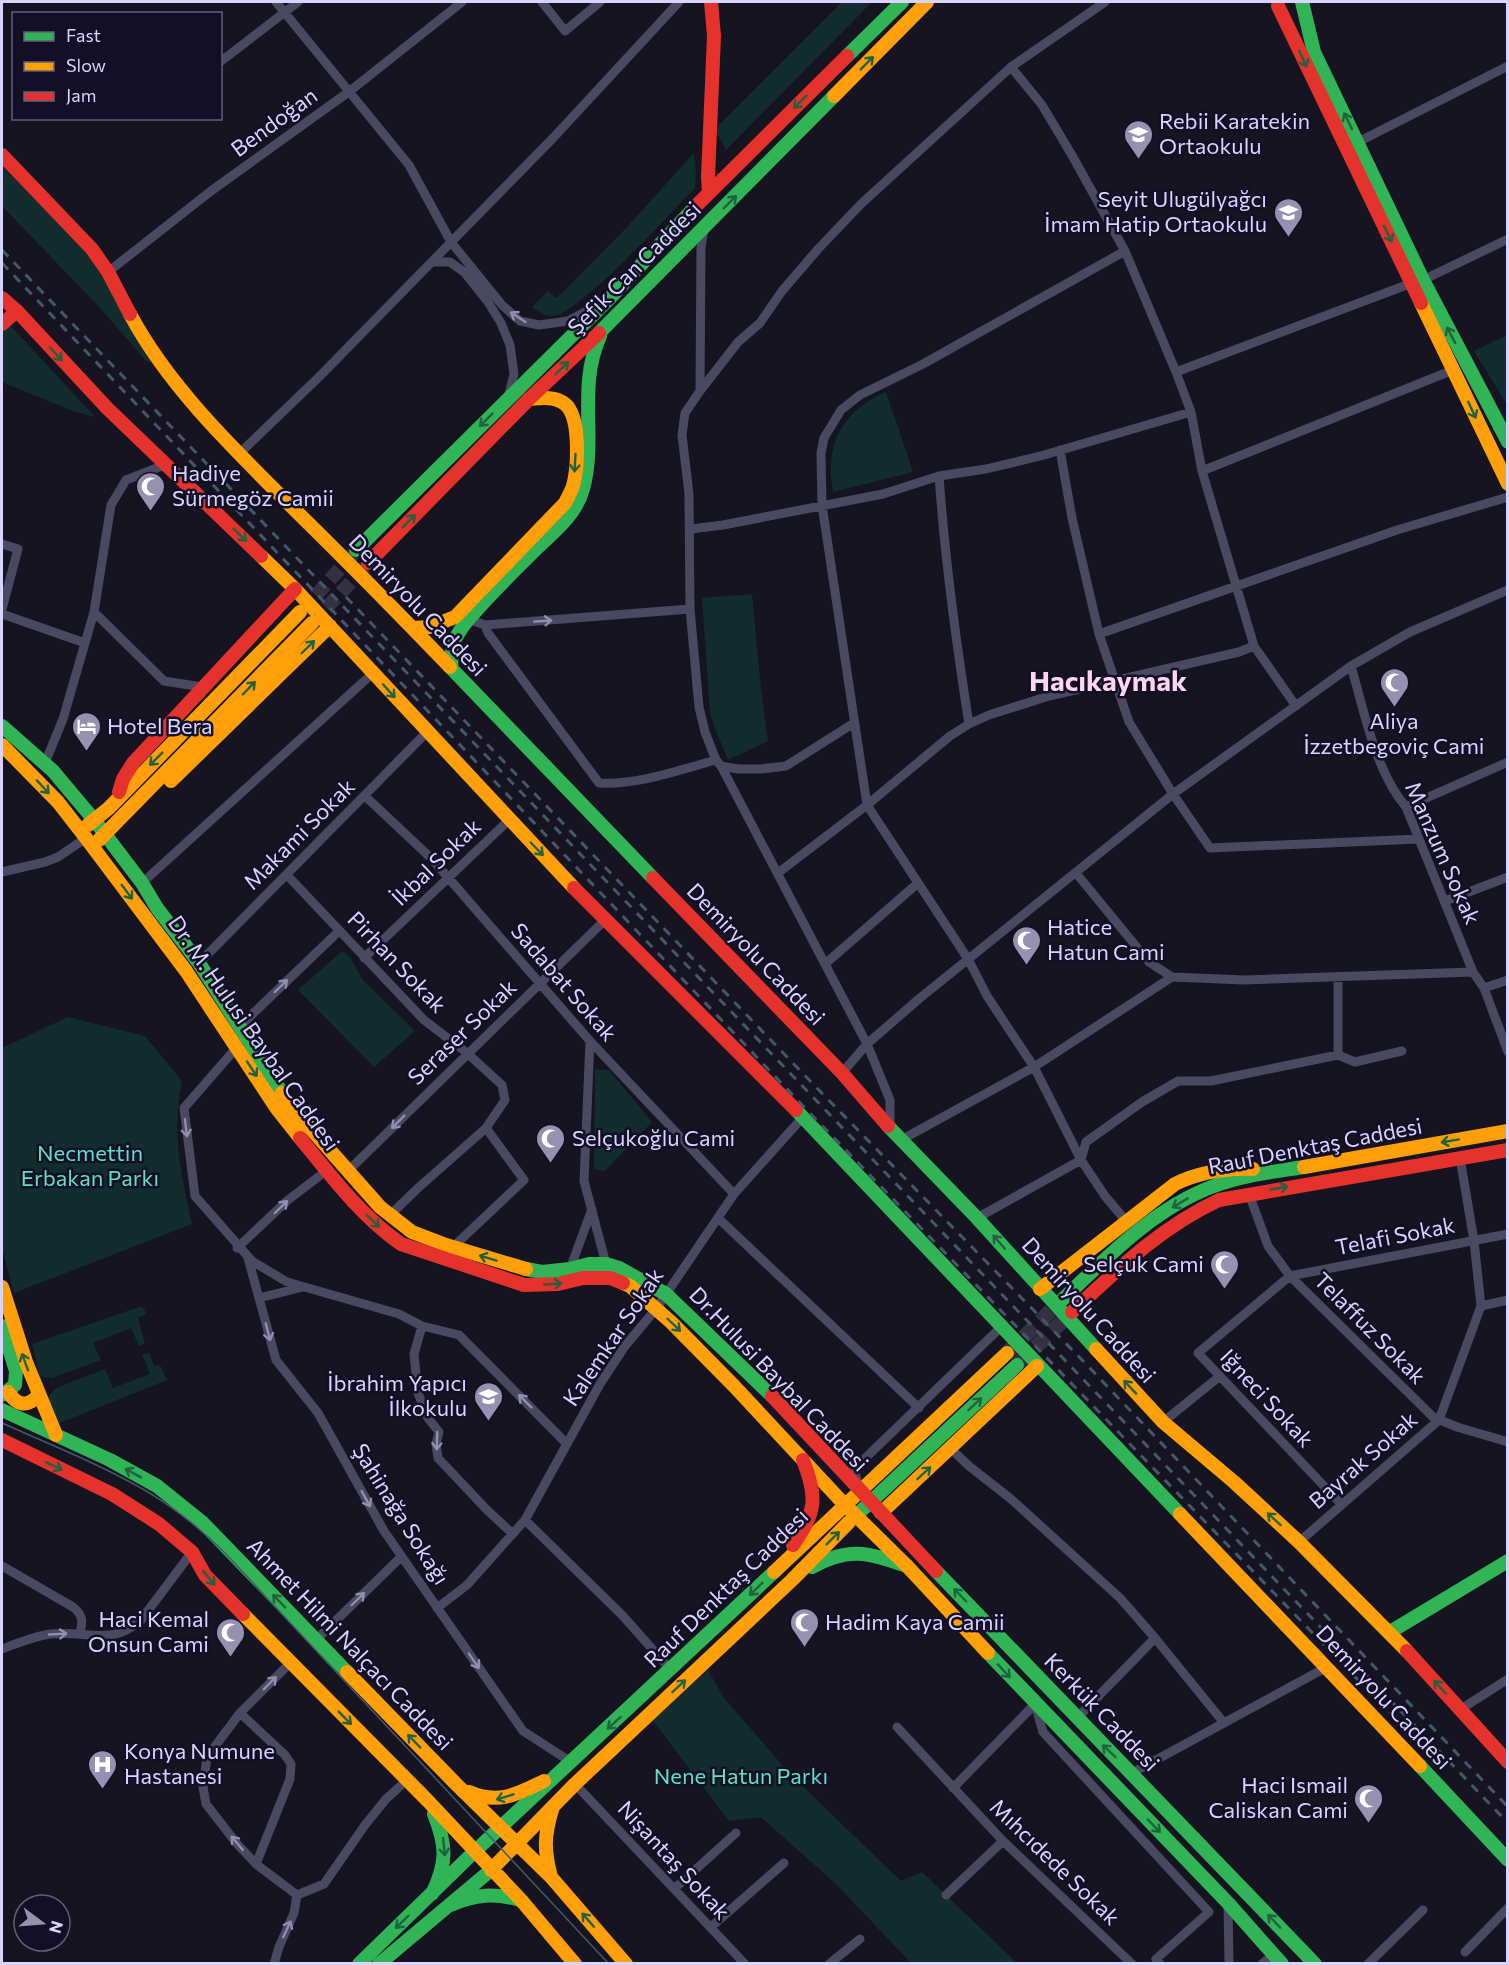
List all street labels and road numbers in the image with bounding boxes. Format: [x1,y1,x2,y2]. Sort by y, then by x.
street label: Bendoğan [225,81,322,162]
street label: Şefik Can Caddesi [561,195,706,340]
street label: Demiryolu Caddesi [344,528,493,681]
street label: Makami Sokak [237,772,360,895]
street label: Manzum Sokak [1400,777,1487,928]
street label: İkbal Sokak [385,812,486,911]
street label: Demiryolu Caddesi [682,877,831,1030]
street label: Pirhan Sokak [342,905,452,1018]
street label: Dr. M. Hulusi Baybal Caddesi [163,910,346,1155]
street label: Sadabat Sokak [506,917,623,1046]
street label: Seraser Sokak [402,973,522,1090]
street label: Rauf Denktaş Caddesi [1205,1111,1424,1180]
street label: Telafi Sokak [1333,1211,1457,1260]
street label: Demiryolu Caddesi [1017,1231,1162,1388]
street label: Kalemkar Sokak [557,1263,669,1411]
street label: Telaffuz Sokak [1309,1266,1432,1389]
street label: Dr.Hulusi Baybal Caddesi [684,1281,875,1477]
street label: Iğneci Sokak [1215,1343,1320,1452]
street label: Bayrak Sokak [1303,1405,1422,1514]
street label: Şahinağa Sokağı [347,1438,456,1589]
street label: Rauf Denktaş Caddesi [638,1502,813,1673]
street label: Ahmet Hilmi Nalçacı Caddesi [242,1532,459,1755]
street label: Demiryolu Caddesi [1311,1619,1458,1774]
street label: Kerkük Caddesi [1039,1647,1166,1776]
street label: Mıhcıdede Sokak [985,1793,1126,1930]
street label: Nişantaş Sokak [612,1795,736,1925]

